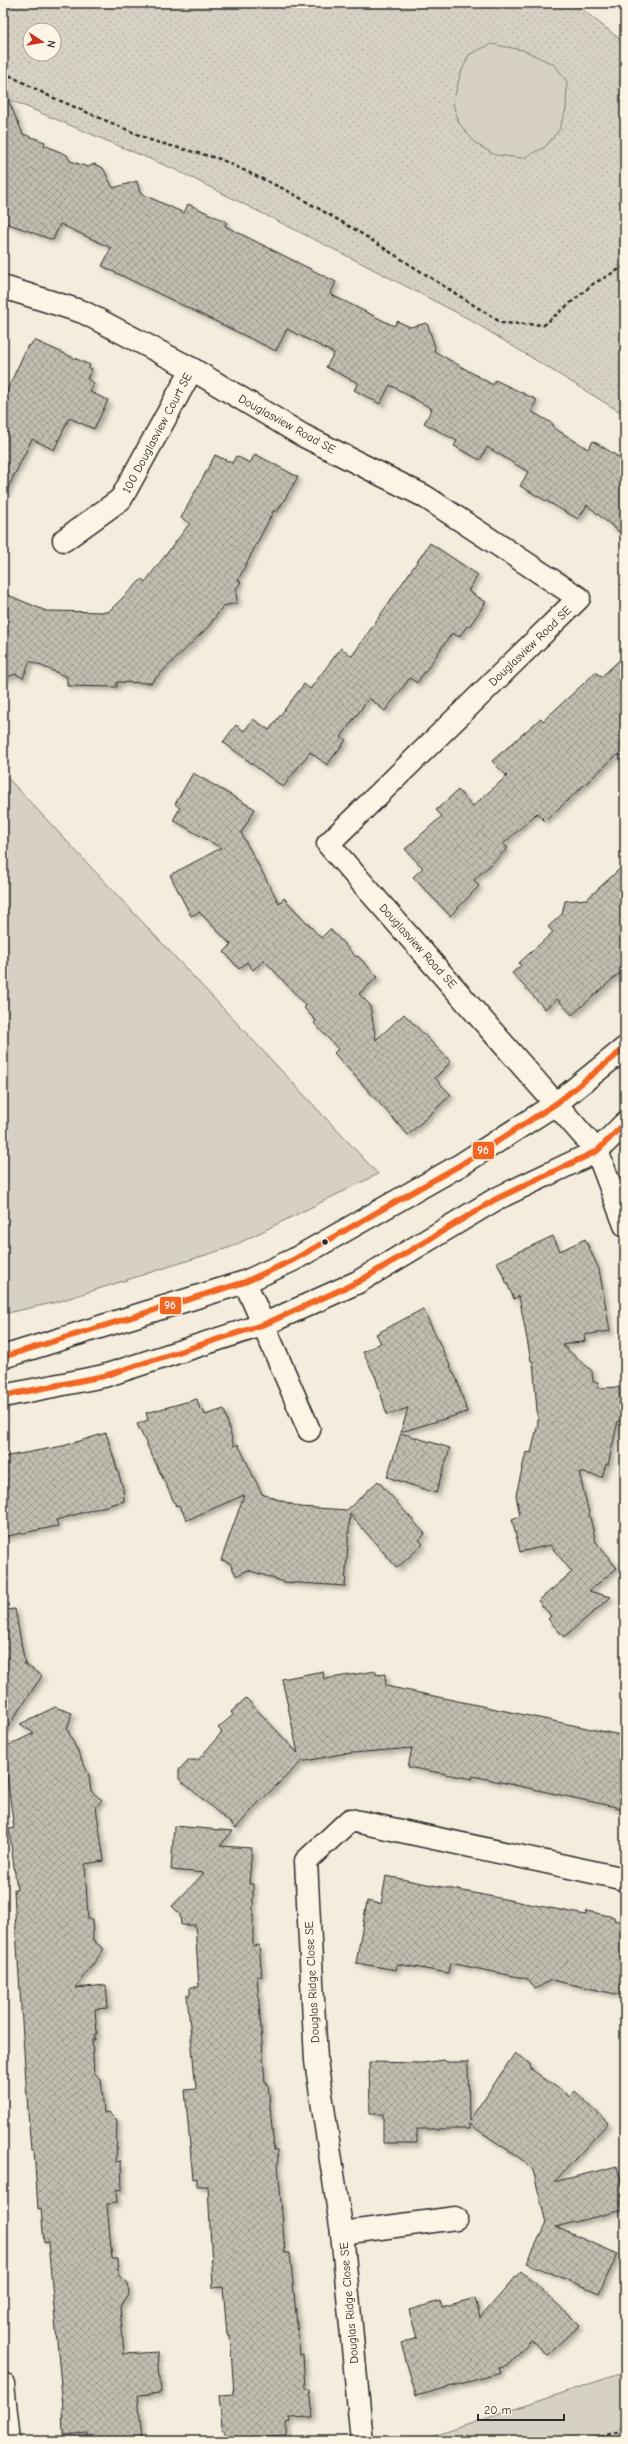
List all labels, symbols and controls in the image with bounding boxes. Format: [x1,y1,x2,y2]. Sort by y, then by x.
north arrow [22,22,62,62]
text: N [44,39,58,49]
street label: 100 Douglasview Court SE [119,370,195,496]
street label: Douglasview Road SE [236,391,338,457]
street label: Douglasview Road SE [486,603,574,689]
street label: Douglasview Road SE [376,901,460,991]
line badge: 96 [472,1141,495,1160]
text: 96 [477,1144,489,1157]
unlabelled marker [320,1237,330,1247]
line badge: 96 [159,1296,182,1315]
text: 96 [164,1299,176,1312]
street label: Douglas Ridge Close SE [302,1921,322,2043]
street label: Douglas Ridge Close SE [337,2242,361,2364]
scale bar [478,2396,564,2422]
text: 20 m [484,2403,512,2417]

